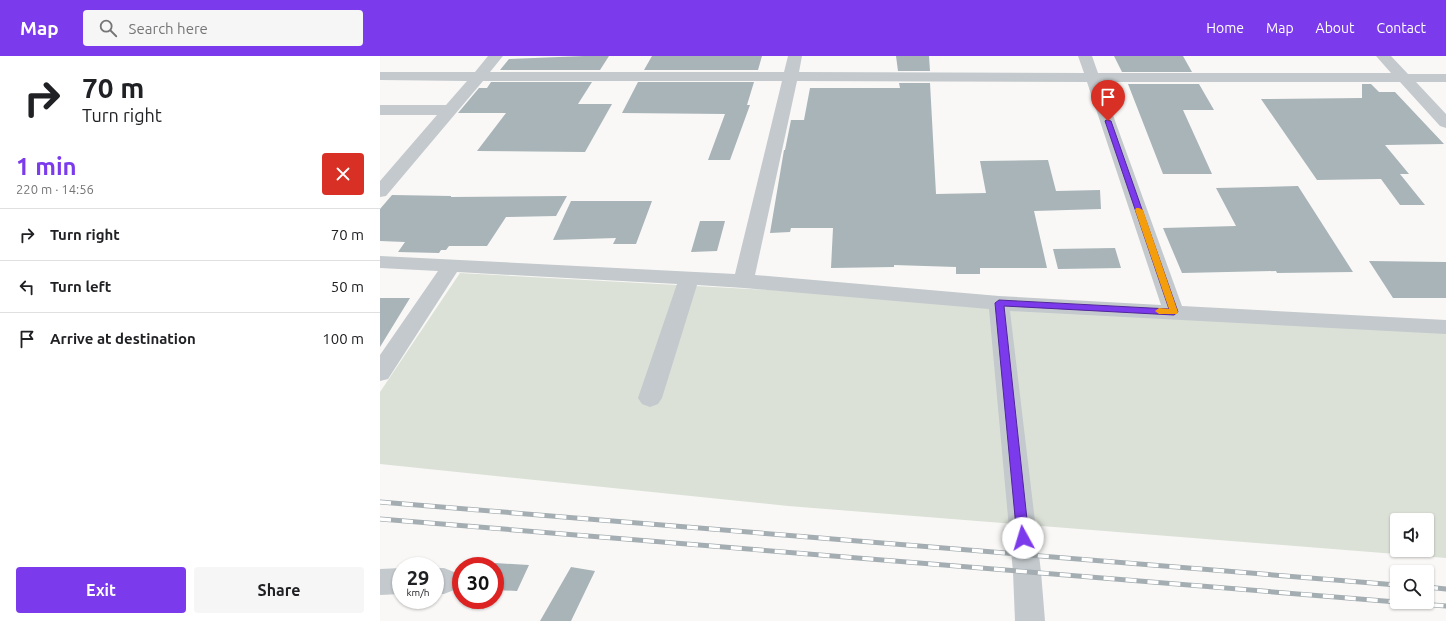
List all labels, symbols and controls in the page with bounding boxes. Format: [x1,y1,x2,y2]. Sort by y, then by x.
search box [83,10,363,46]
text: Map [20,17,59,39]
icon: search [97,17,119,39]
text: Search here [129,20,208,37]
text: Home [1206,20,1244,36]
text: Map [1266,20,1294,36]
text: About [1316,20,1355,36]
text: Contact [1377,20,1426,36]
icon: right [16,72,68,124]
text: 70 m [82,72,144,103]
pin [1091,80,1125,121]
icon: arrive [1097,86,1119,108]
text: Turn right [82,105,162,125]
text: 1 min [16,153,77,180]
button: close [322,153,364,195]
text: 220 m · 14:56 [16,182,94,196]
icon: right [16,224,38,246]
text: Turn right [50,226,120,243]
text: 70 m [331,226,364,243]
icon: left [16,276,38,298]
text: Turn left [50,278,111,295]
text: 50 m [331,278,364,295]
icon: arrive [16,328,38,350]
text: Arrive at destination [50,330,196,347]
text: 100 m [322,330,364,347]
map controls [1390,513,1434,609]
button: sound [1390,513,1434,557]
position arrow [1002,517,1044,559]
speed limit sign: 30 [452,557,504,609]
button: search [1390,565,1434,609]
text: 29 [407,566,429,589]
button: Exit [16,567,186,613]
button: Share [194,567,364,613]
text: km/h [406,587,430,598]

